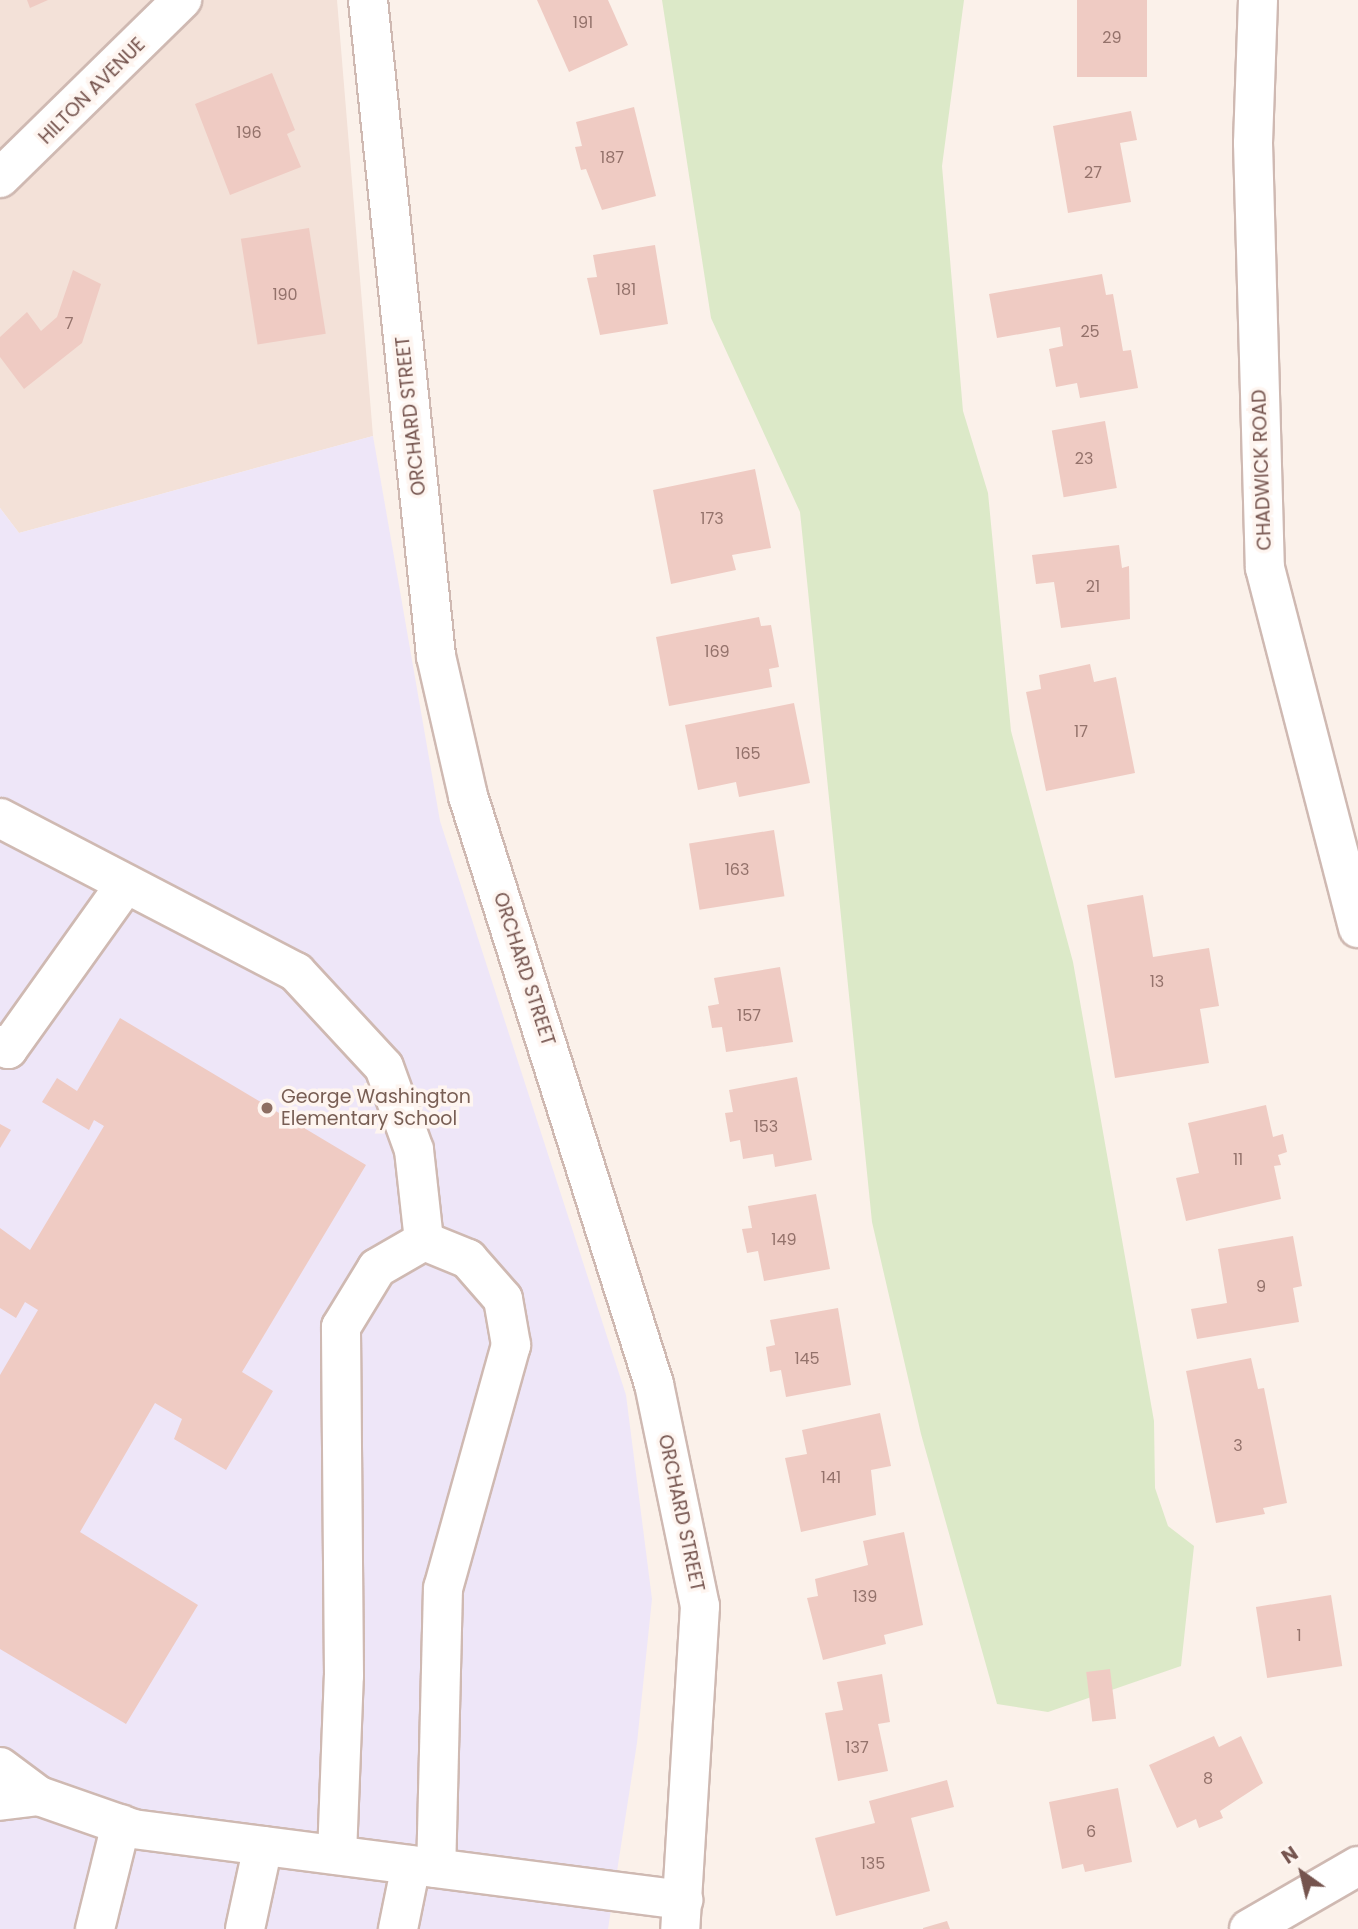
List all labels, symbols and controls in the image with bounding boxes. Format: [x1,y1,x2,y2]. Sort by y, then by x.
house number: 191 [573,13,593,33]
house number: 29 [1102,28,1122,48]
street label: HILTON AVENUE [34,33,150,149]
house number: 196 [236,123,262,143]
house number: 187 [600,148,624,168]
house number: 27 [1084,163,1102,183]
house number: 181 [616,280,636,300]
house number: 190 [272,285,298,305]
house number: 7 [65,314,73,334]
house number: 25 [1080,322,1100,342]
street label: ORCHARD STREET [391,335,431,497]
street label: CHADWICK ROAD [1248,389,1276,551]
house number: 23 [1075,449,1093,469]
house number: 173 [700,509,724,529]
house number: 21 [1086,577,1100,597]
house number: 169 [704,642,730,662]
house number: 17 [1074,722,1088,742]
house number: 165 [735,744,761,764]
house number: 163 [725,860,749,880]
street label: ORCHARD STREET [488,889,560,1049]
house number: 13 [1150,972,1164,992]
house number: 157 [737,1006,761,1026]
place label: George Washington Elementary School [281,1086,471,1130]
marker: George Washington Elementary School [259,1100,275,1116]
house number: 153 [754,1117,778,1137]
house number: 11 [1233,1150,1243,1170]
house number: 149 [771,1230,797,1250]
house number: 9 [1256,1277,1266,1297]
house number: 145 [794,1349,820,1369]
street label: ORCHARD STREET [653,1432,709,1594]
house number: 3 [1233,1436,1243,1456]
house number: 141 [821,1468,841,1488]
house number: 139 [853,1587,877,1607]
house number: 1 [1296,1626,1302,1646]
house number: 137 [845,1738,869,1758]
house number: 8 [1203,1769,1213,1789]
house number: 6 [1086,1822,1096,1842]
north arrow [1267,1838,1337,1908]
text: N [1276,1840,1303,1870]
house number: 135 [861,1854,885,1874]

